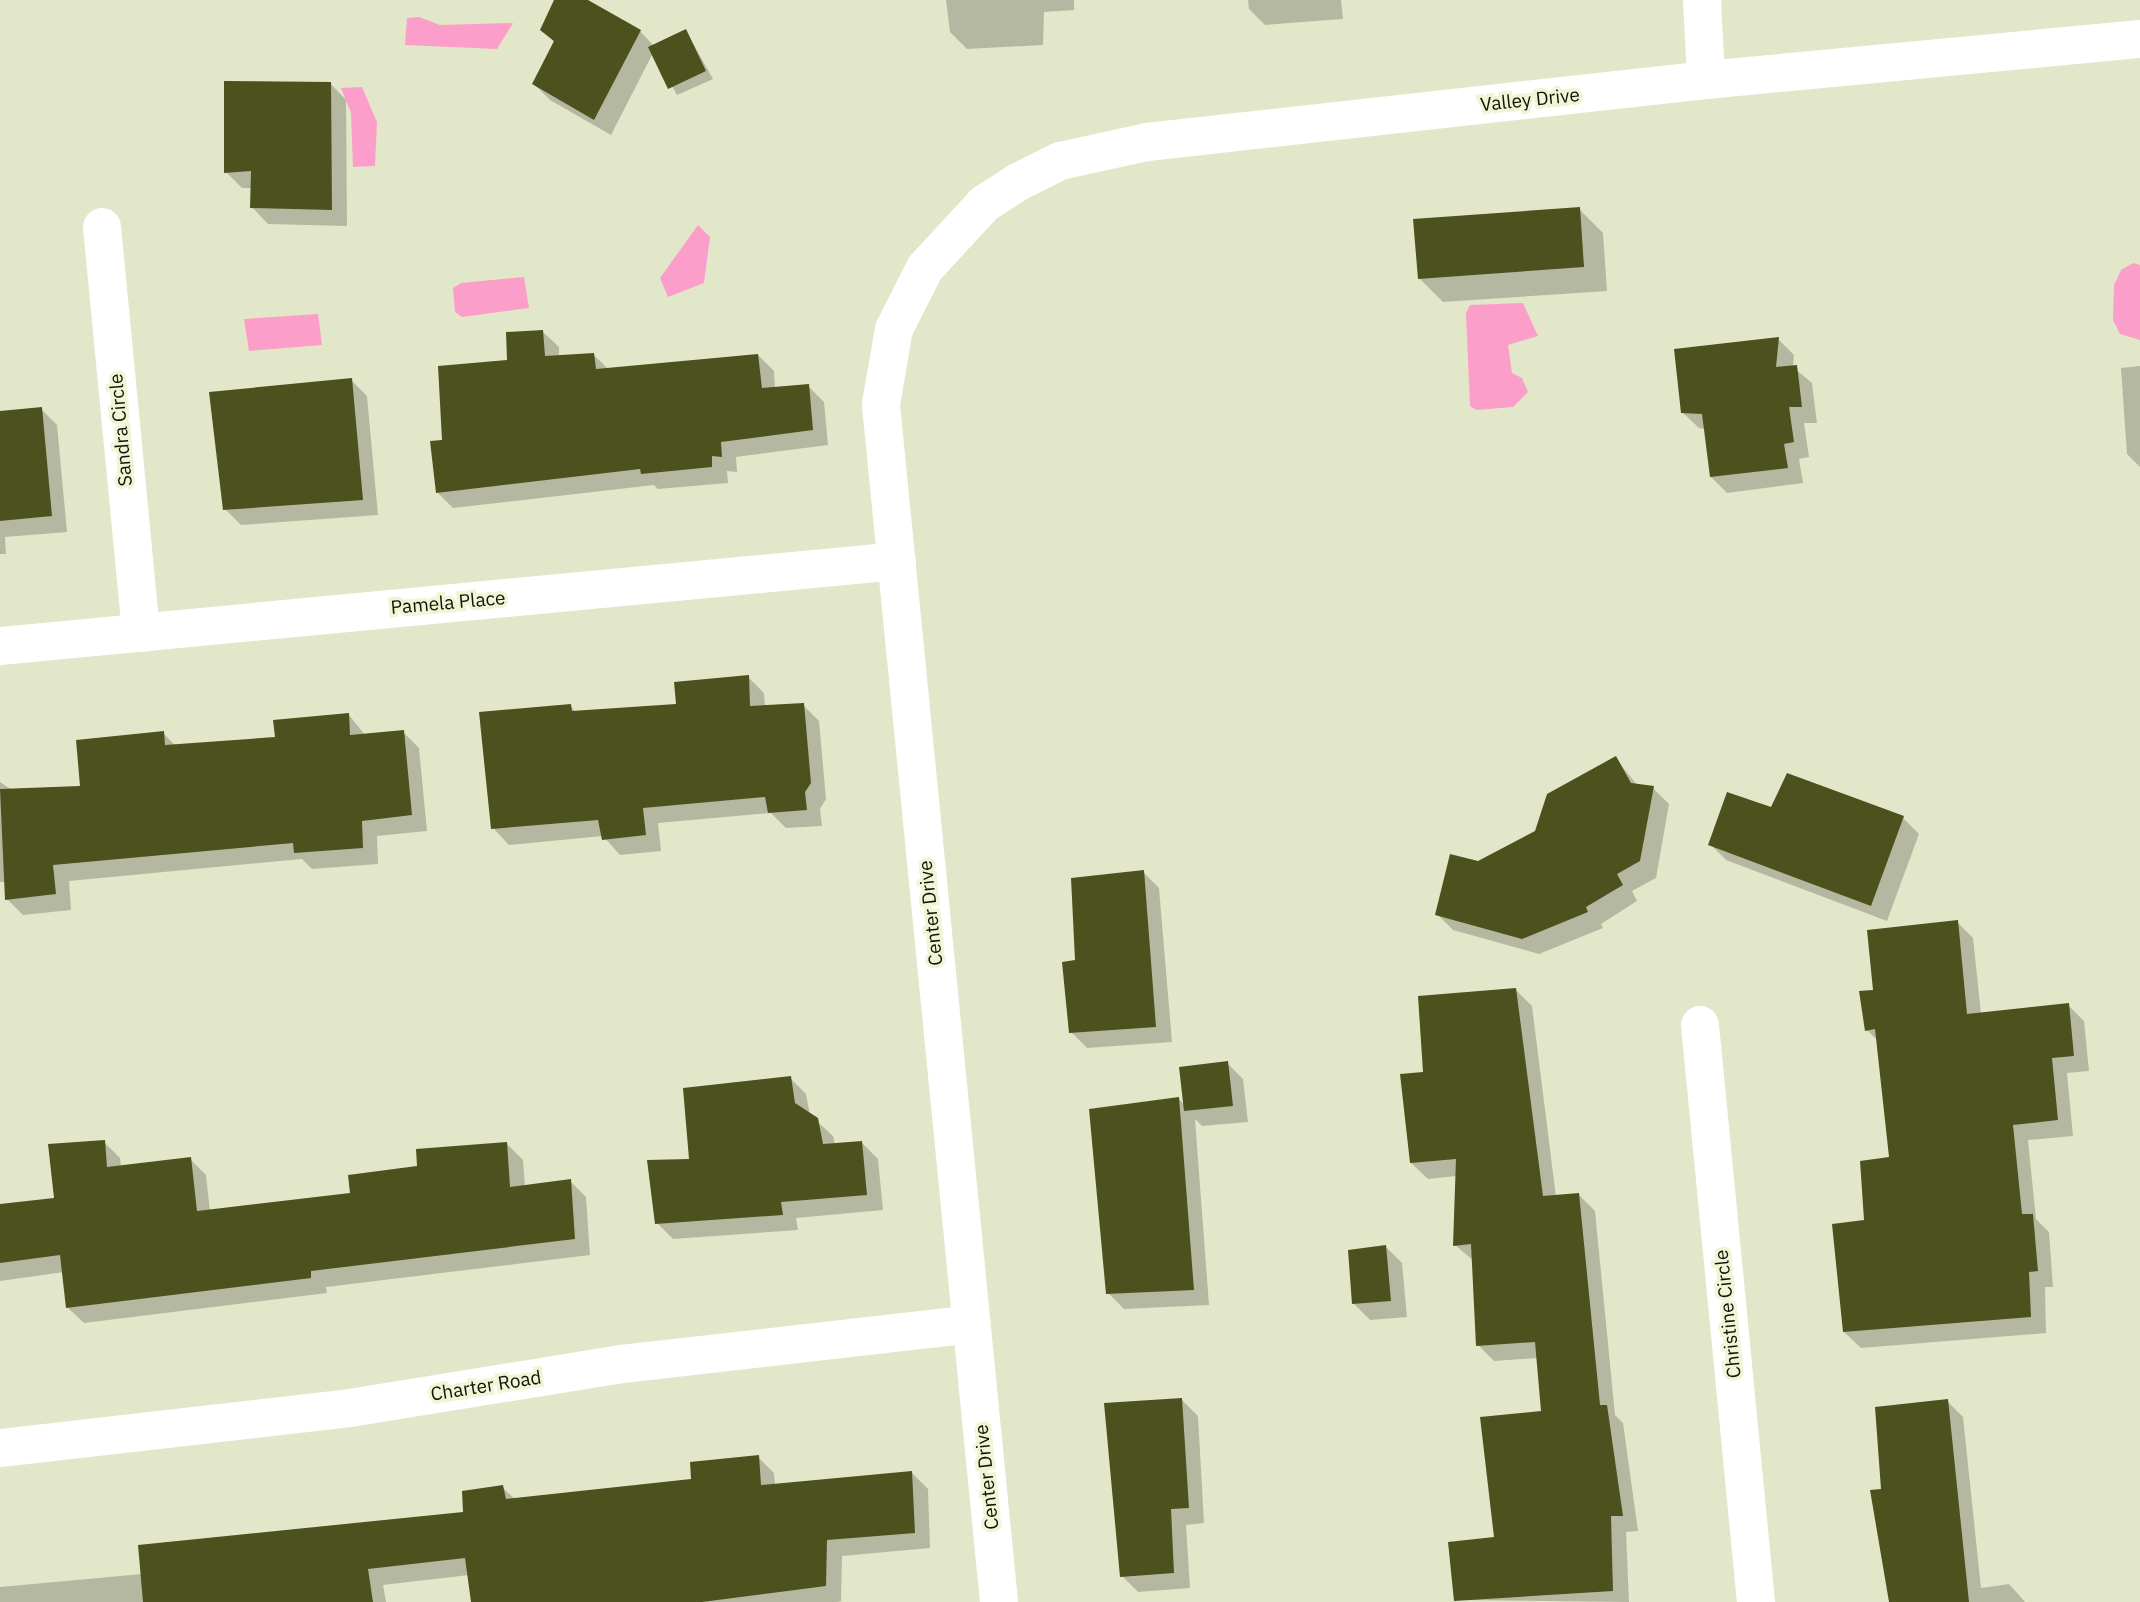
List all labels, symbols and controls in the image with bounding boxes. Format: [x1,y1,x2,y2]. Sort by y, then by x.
street label: Valley Drive [1479,83,1581,117]
street label: Sandra Circle [105,373,137,487]
street label: Pamela Place [390,587,506,619]
street label: Center Drive [914,859,948,967]
street label: Christine Circle [1710,1249,1746,1379]
street label: Charter Road [429,1366,543,1406]
street label: Center Drive [970,1423,1004,1531]

